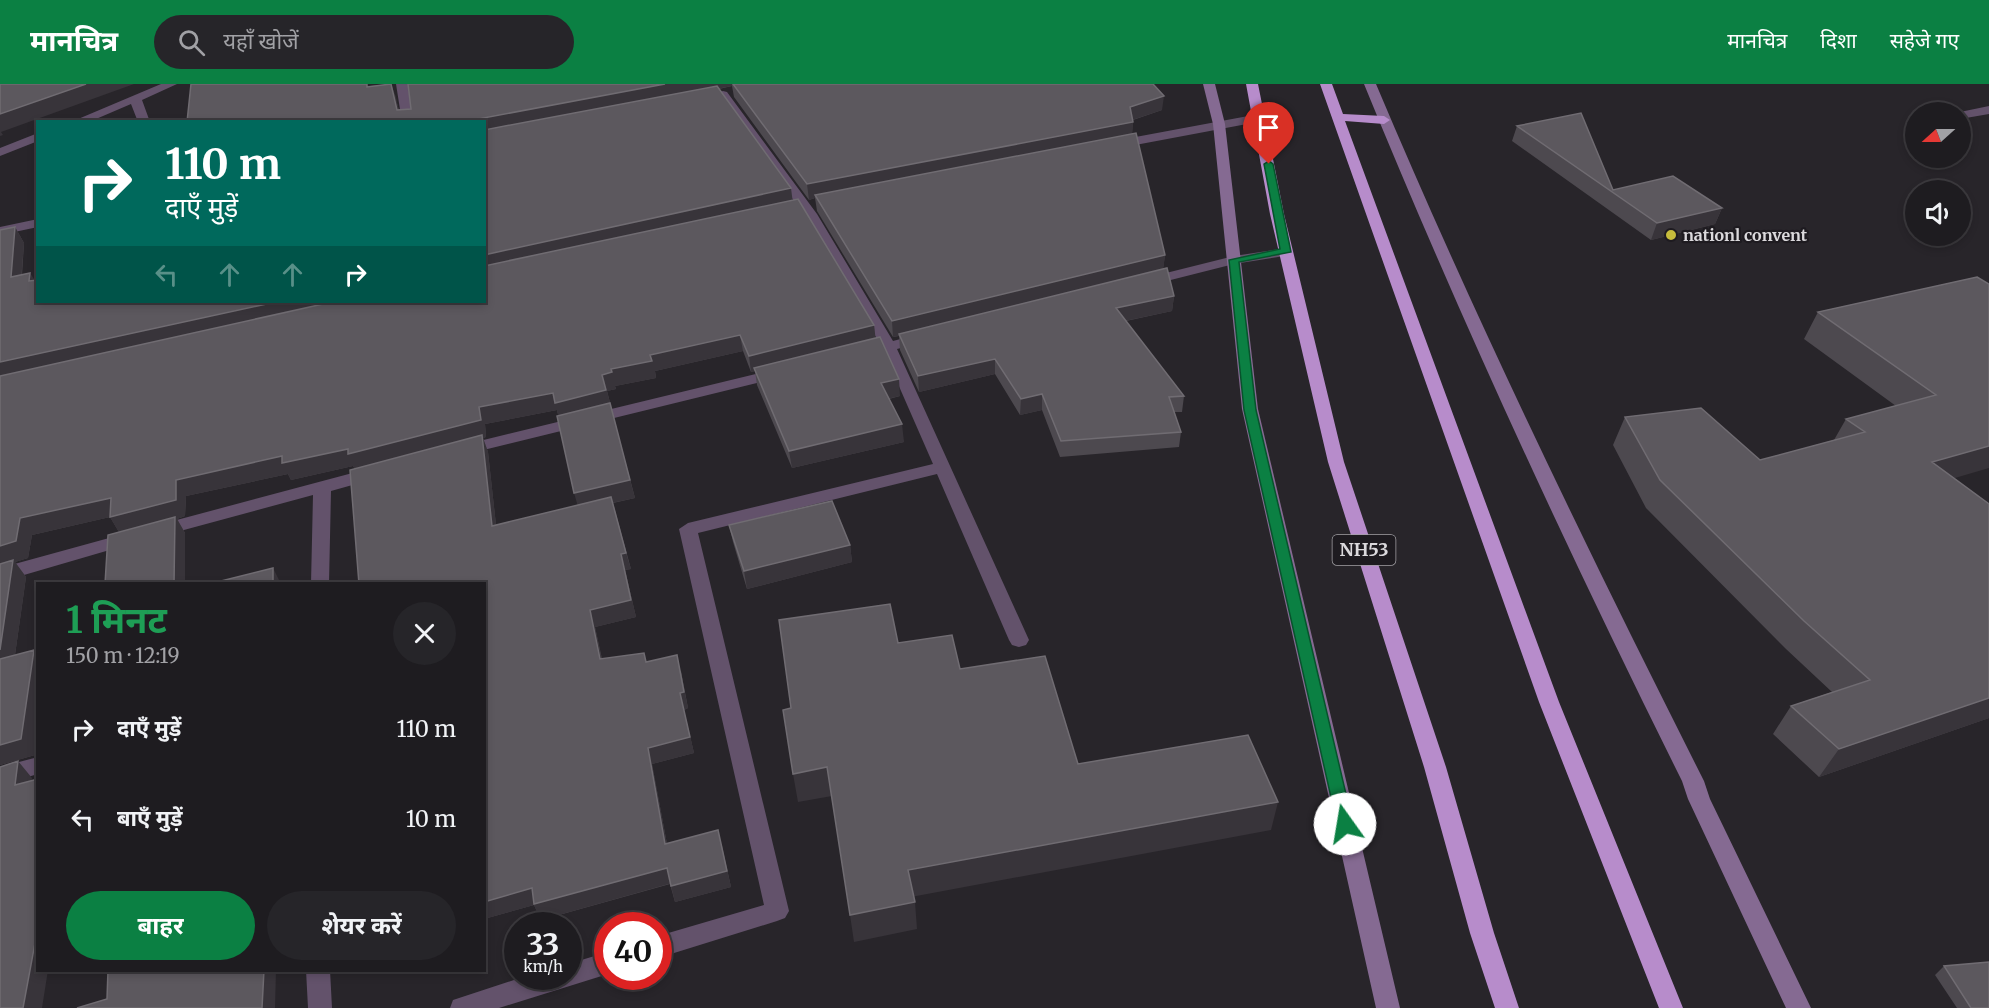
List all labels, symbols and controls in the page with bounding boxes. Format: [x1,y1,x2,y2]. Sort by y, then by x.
search box [154,15,574,69]
text: मानचित्र [30,23,118,59]
icon: search [175,26,208,59]
text: यहाँ खोजें [223,27,299,55]
text: मानचित्र [1727,27,1787,54]
text: दिशा [1820,27,1857,54]
text: सहेजे गए [1890,27,1959,54]
pin [1243,102,1294,164]
north arrow [1905,102,1971,168]
map controls [1905,102,1971,246]
icon: arrive [1252,111,1285,144]
text: 110 m [165,138,281,190]
icon: right [66,144,144,222]
button: sound [1905,180,1971,246]
text: दाएँ मुड़ें [165,190,238,224]
place label: nationl convent [1683,225,1808,245]
marker: nationl convent [1664,228,1678,242]
icon: left [150,258,183,291]
icon: ahead [213,258,246,291]
icon: ahead [276,258,309,291]
icon: right [339,258,372,291]
road number: NH53 [1332,535,1396,565]
text: 1 मिनट [66,598,167,643]
button: close [393,602,456,665]
text: 150 m · 12:19 [66,643,180,668]
icon: right [66,713,99,746]
text: दाएँ मुड़ें [117,714,181,742]
text: 110 m [397,715,456,743]
position arrow [1313,792,1377,856]
icon: left [66,803,99,836]
text: बाएँ मुड़ें [117,804,183,832]
text: 10 m [406,805,456,833]
button: बाहर [66,891,255,960]
button: शेयर करें [267,891,456,960]
speed limit sign: 40 [594,912,672,990]
text: 33 [526,925,560,963]
text: km/h [523,957,563,976]

